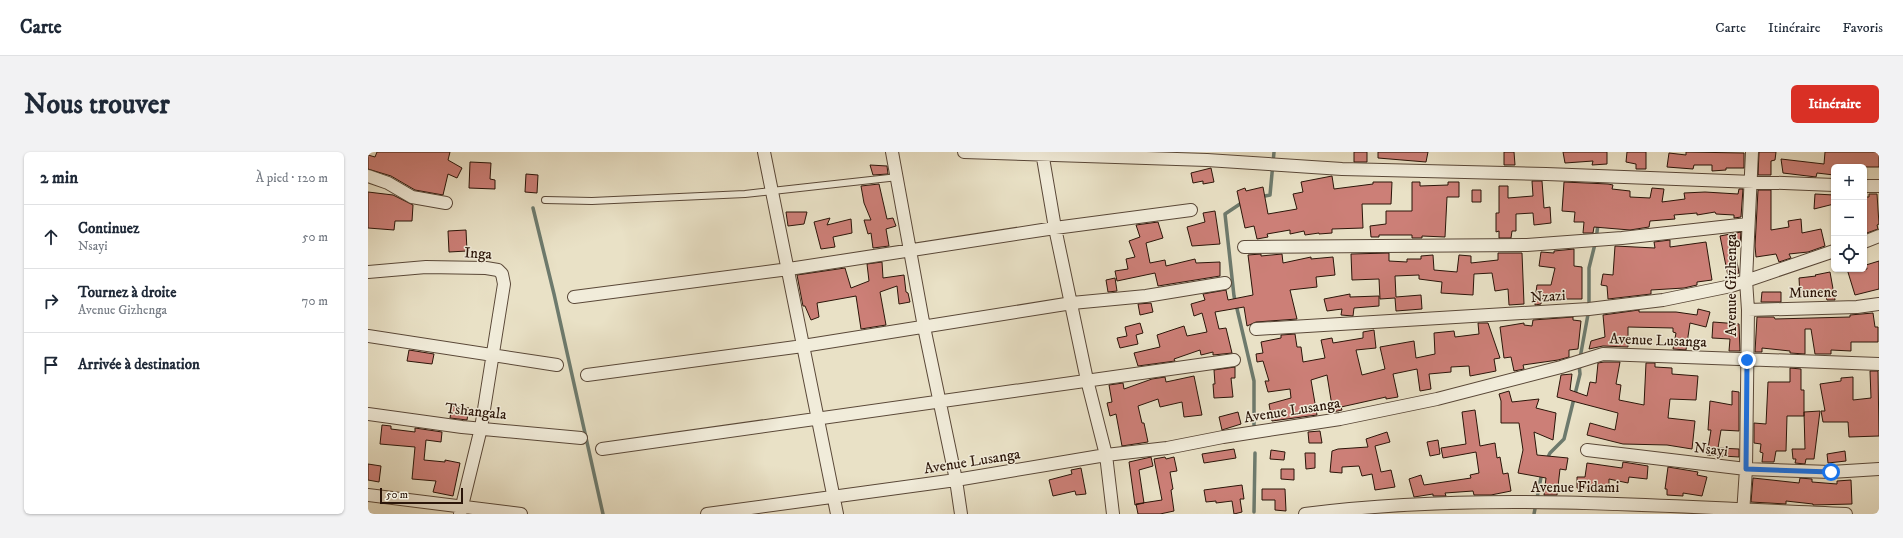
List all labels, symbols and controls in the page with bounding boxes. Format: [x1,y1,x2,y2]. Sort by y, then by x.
text: Carte [20,16,62,39]
text: Carte [1715,19,1746,37]
text: Itinéraire [1768,19,1821,37]
text: Favoris [1843,19,1883,37]
button: Itinéraire [1791,85,1879,123]
text: Nous trouver [24,87,170,122]
map controls [1831,164,1867,272]
button: + [1831,164,1867,200]
text: 2 min [40,167,78,189]
text: À pied · 120 m [256,170,328,186]
button: − [1831,200,1867,236]
text: Continuez [78,219,139,238]
icon: ahead [40,226,62,248]
text: 50 m [302,229,328,245]
street label: Avenue Gizhenga [1722,233,1741,336]
button: locate [1831,236,1867,272]
text: Nsayi [78,238,108,254]
street label: Inga [464,243,493,264]
text: Tournez à droite [78,283,176,302]
street label: Munene [1788,283,1838,302]
street label: Nzazi [1530,286,1566,307]
icon: right [40,290,62,312]
text: 70 m [302,293,328,309]
text: Avenue Gizhenga [78,302,167,318]
street label: Avenue Lusanga [1609,329,1708,352]
route end [1738,351,1756,369]
icon: arrive [40,354,62,376]
text: Arrivée à destination [78,355,200,374]
street label: Avenue Lusanga [1242,393,1342,427]
street label: Tshangala [444,399,508,424]
street label: Nsayi [1693,438,1729,461]
street label: Avenue Lusanga [922,444,1022,478]
route start [1822,463,1840,481]
street label: Avenue Fidami [1531,478,1619,497]
scale bar [380,486,463,505]
text: 50 m [386,488,408,502]

